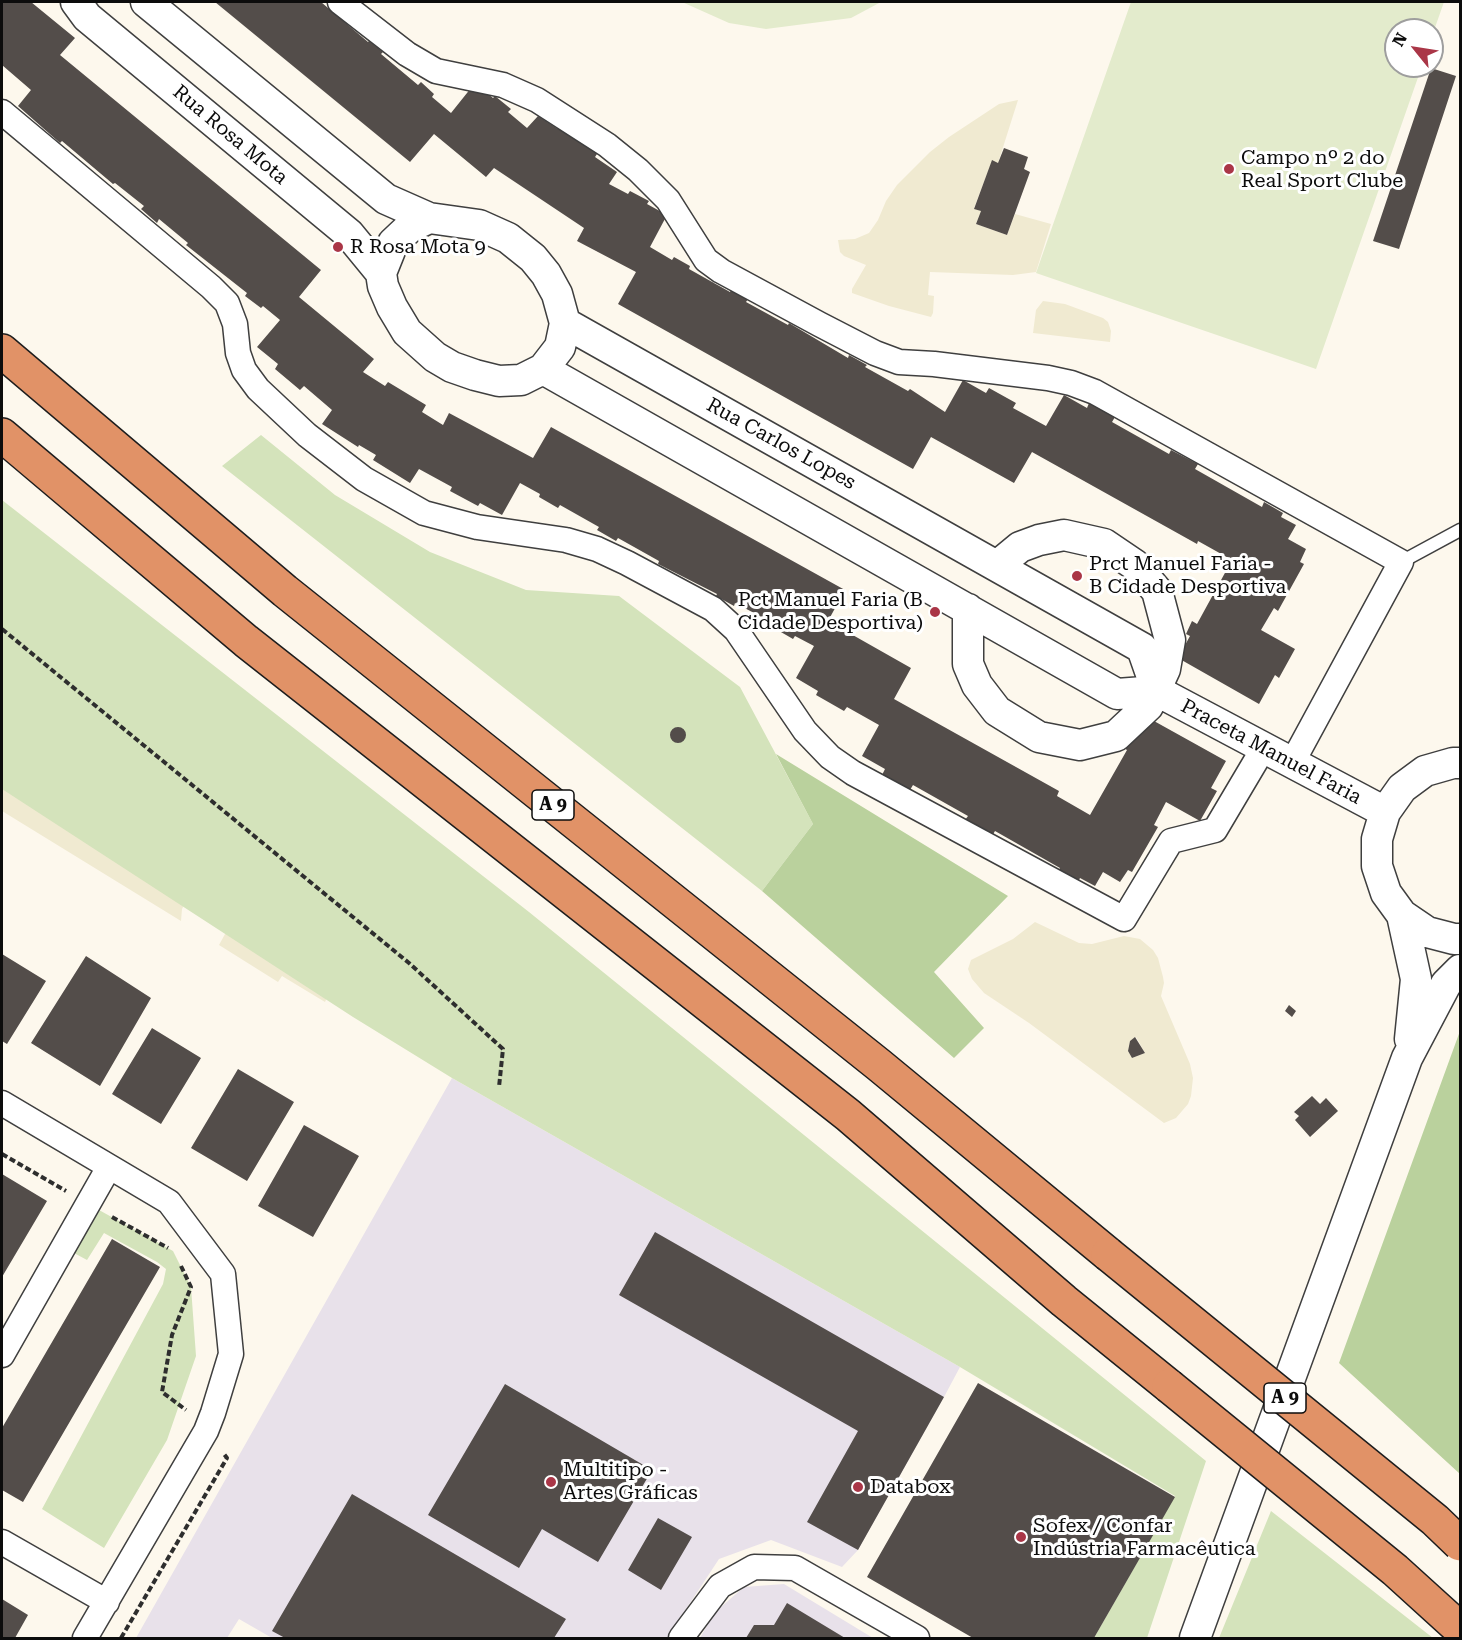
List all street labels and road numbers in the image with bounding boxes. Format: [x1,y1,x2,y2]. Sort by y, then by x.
street label: Rua Rosa Mota [168,80,292,190]
street label: Rua Carlos Lopes [702,393,860,495]
street label: Praceta Manuel Faria [1177,694,1365,810]
road number: A 9 [532,790,574,820]
road number: A 9 [1264,1383,1306,1413]

